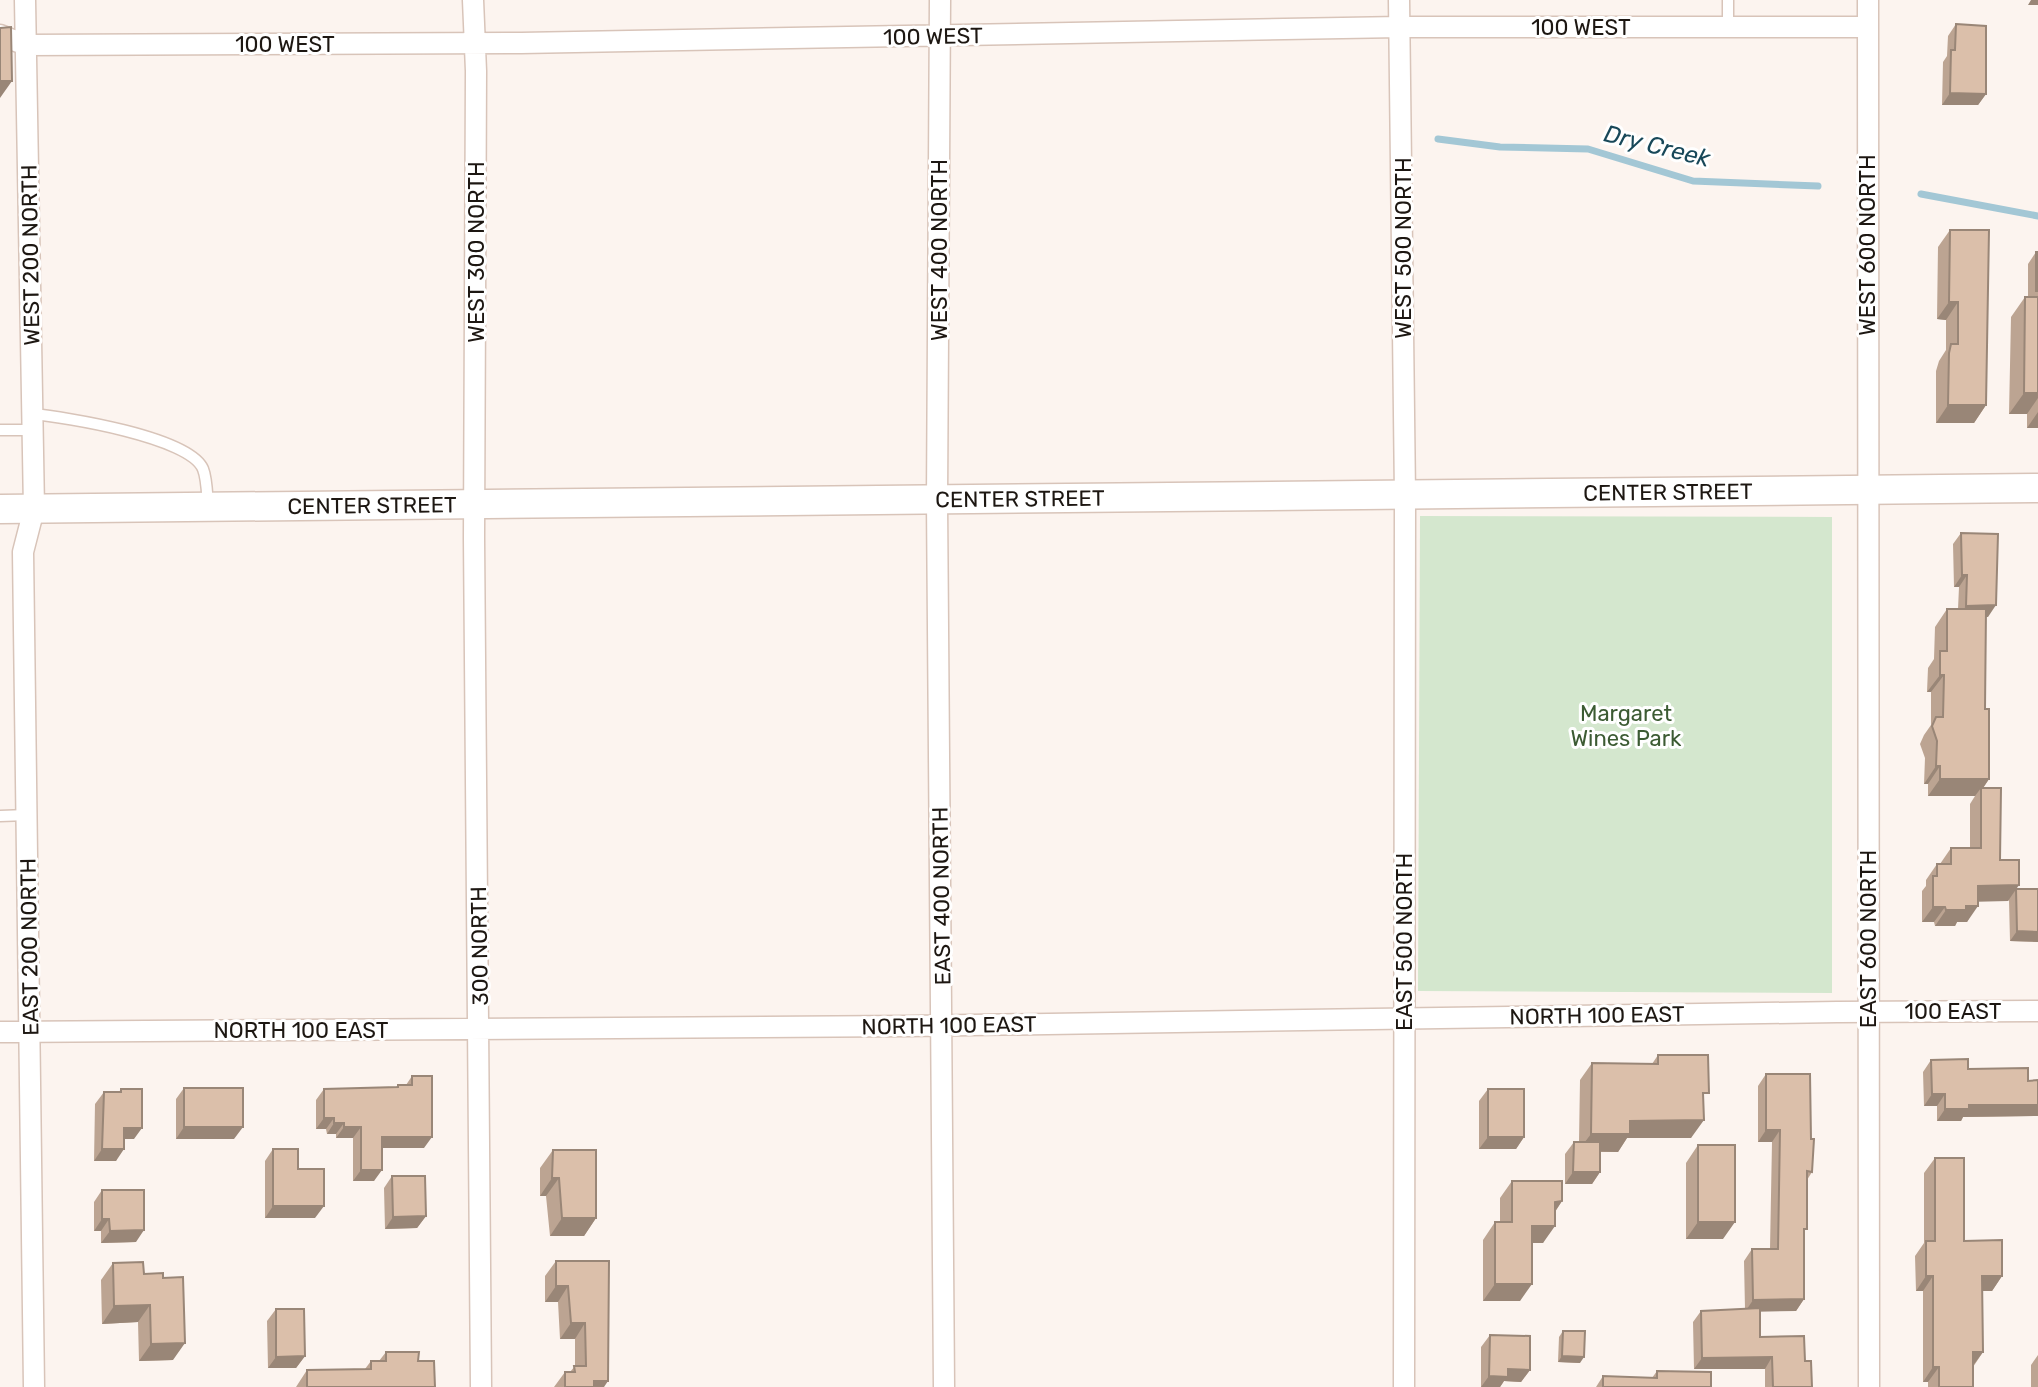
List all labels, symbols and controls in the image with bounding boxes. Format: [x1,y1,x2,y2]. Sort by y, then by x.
street label: 100 WEST [1531,14,1631,41]
street label: 100 WEST [883,22,983,51]
street label: 100 WEST [235,31,335,58]
water label: Dry Creek [1601,119,1714,173]
street label: WEST 600 NORTH [1854,154,1881,336]
street label: WEST 500 NORTH [1390,157,1417,339]
street label: WEST 400 NORTH [926,159,953,341]
street label: WEST 300 NORTH [463,161,490,343]
street label: WEST 200 NORTH [15,164,46,346]
street label: CENTER STREET [1583,478,1753,507]
street label: CENTER STREET [935,485,1105,513]
street label: CENTER STREET [287,491,457,520]
park label: Margaret Wines Park [1571,700,1682,752]
street label: EAST 400 NORTH [926,806,957,986]
street label: EAST 600 NORTH [1855,850,1882,1028]
street label: EAST 500 NORTH [1391,853,1418,1031]
street label: EAST 200 NORTH [14,858,45,1036]
street label: 300 NORTH [465,886,494,1006]
street label: 100 EAST [1905,998,2002,1025]
street label: NORTH 100 EAST [1509,1000,1685,1031]
street label: NORTH 100 EAST [861,1010,1037,1041]
street label: NORTH 100 EAST [213,1017,389,1044]

